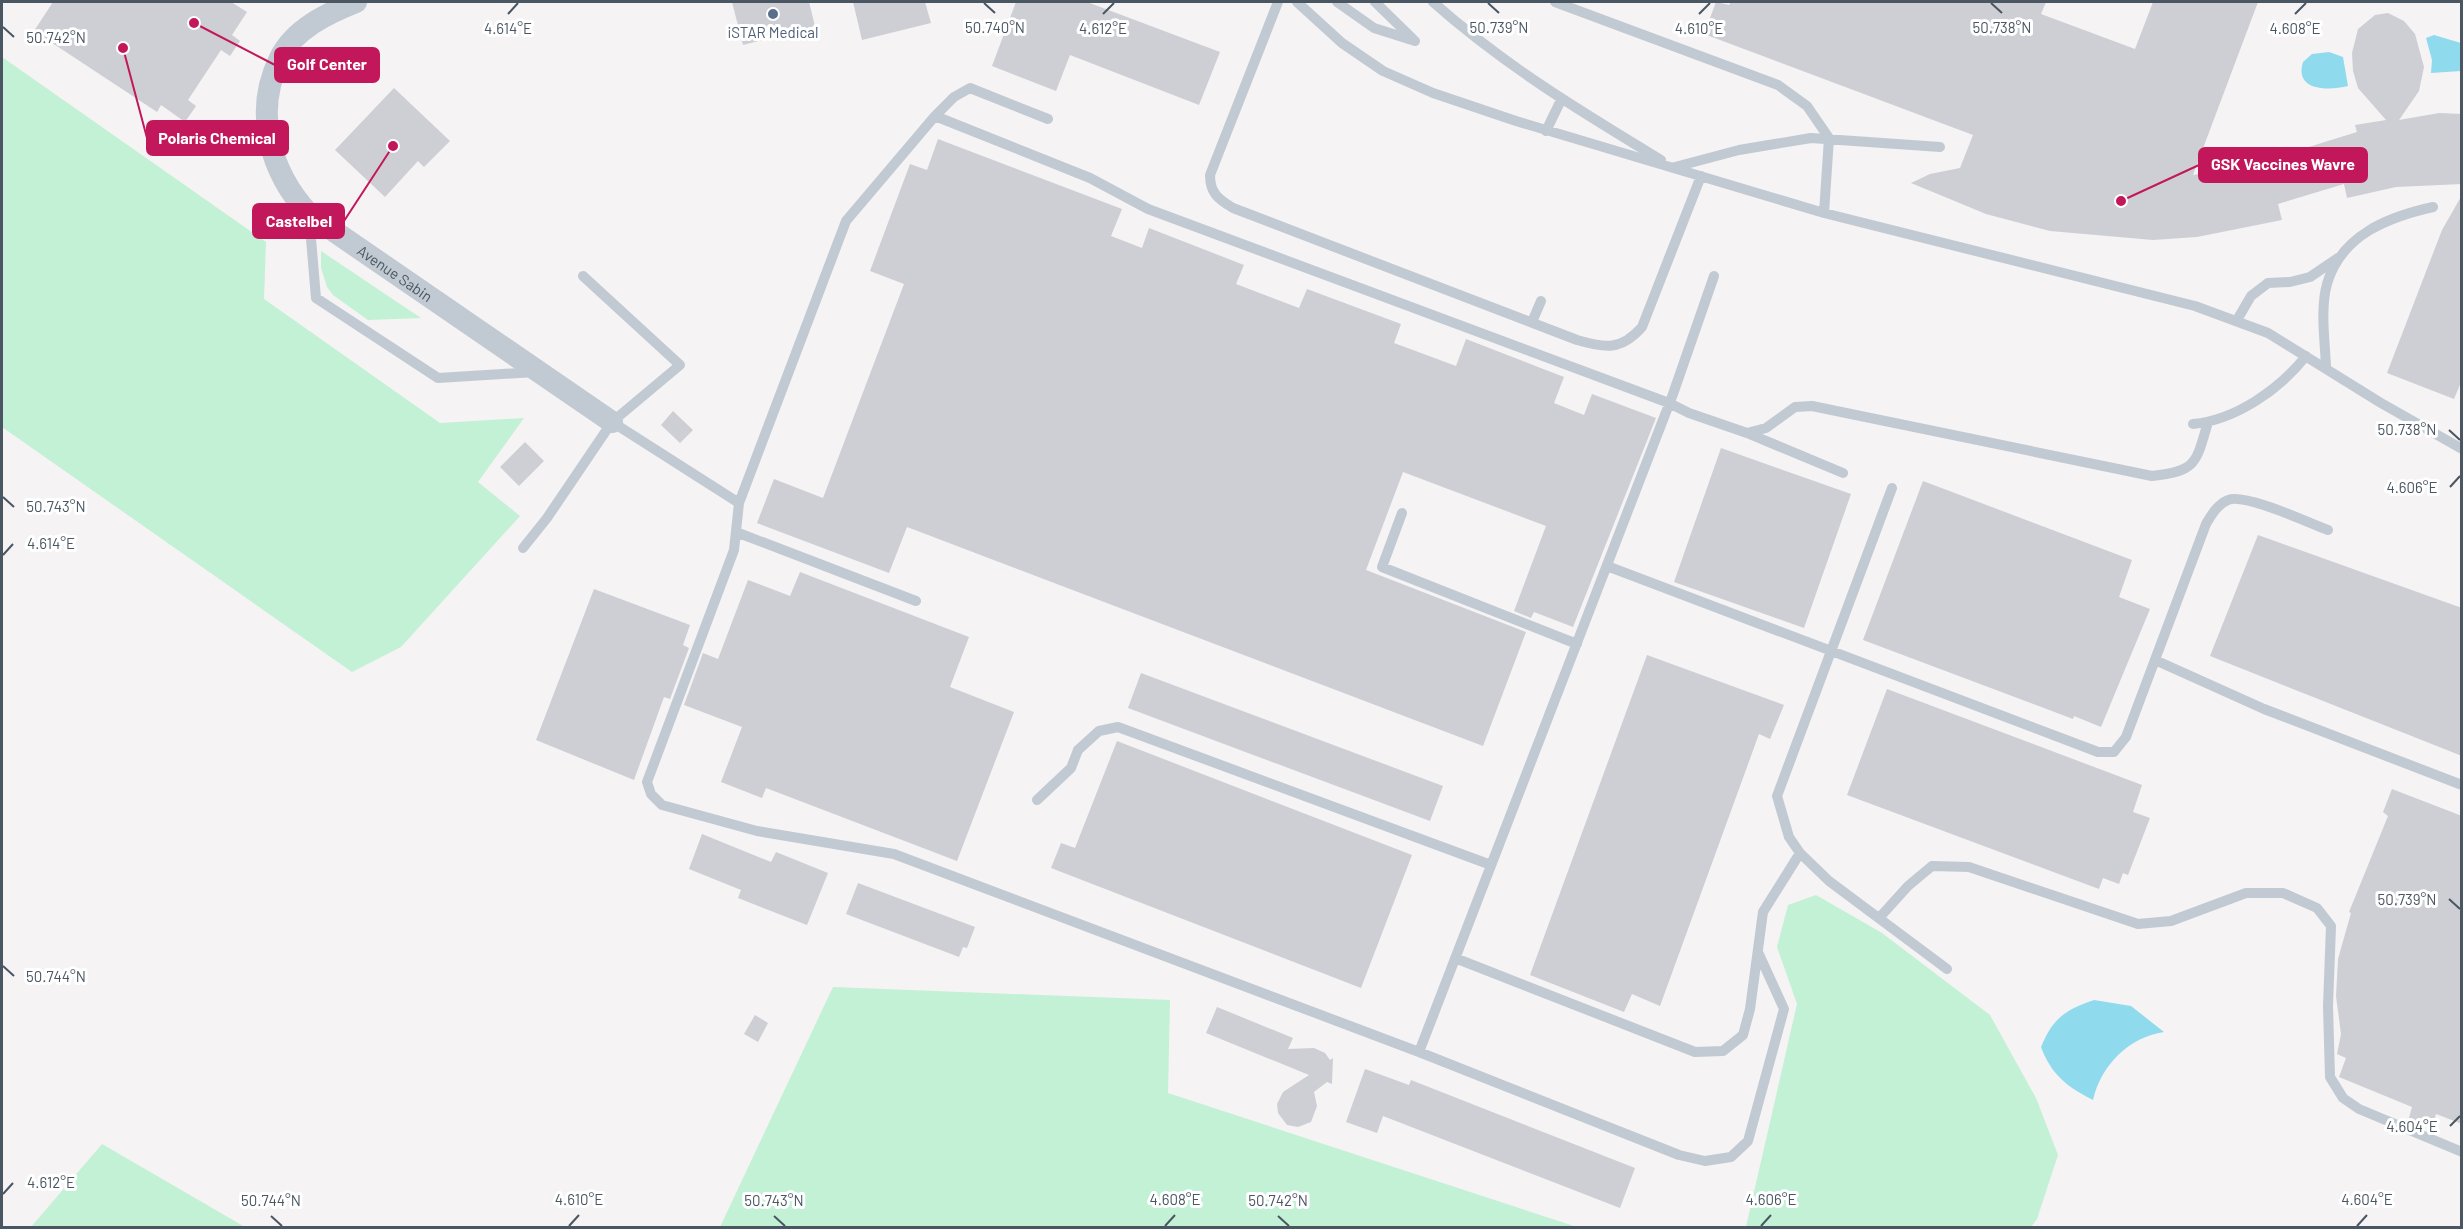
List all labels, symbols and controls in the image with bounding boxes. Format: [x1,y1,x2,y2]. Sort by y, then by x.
marker: iSTAR Medical [766,7,780,21]
text: 50.740°N [965,18,1025,36]
text: 50.739°N [1470,18,1528,36]
text: 50.738°N [1973,18,2031,36]
text: 4.614°E [484,19,532,37]
text: 4.612°E [1079,19,1127,37]
text: 4.610°E [1675,19,1723,37]
text: 4.608°E [2269,19,2321,37]
place label: iSTAR Medical [728,23,818,41]
text: 50.742°N [26,28,86,46]
callout: Golf Center [275,48,379,82]
text: Golf Center [287,54,367,73]
callout: Polaris Chemical [147,121,288,155]
text: Polaris Chemical [158,128,276,147]
callout: GSK Vaccines Wavre [2199,148,2367,182]
text: GSK Vaccines Wavre [2211,154,2355,173]
callout: Castelbel [253,204,344,238]
text: Castelbel [266,211,332,230]
street label: Avenue Sabin [354,241,436,305]
text: 50.738°N [2378,420,2436,438]
text: 4.606°E [2386,478,2438,496]
text: 50.743°N [26,497,86,515]
text: 4.614°E [27,534,75,552]
text: 50.739°N [2378,890,2436,908]
text: 50.744°N [26,967,86,985]
text: 4.604°E [2386,1117,2438,1135]
text: 4.612°E [27,1173,75,1191]
text: 4.610°E [555,1190,603,1208]
text: 4.608°E [1149,1190,1201,1208]
text: 4.606°E [1745,1190,1797,1208]
text: 4.604°E [2341,1190,2393,1208]
text: 50.744°N [241,1191,301,1209]
text: 50.743°N [744,1191,804,1209]
text: 50.742°N [1248,1191,1308,1209]

